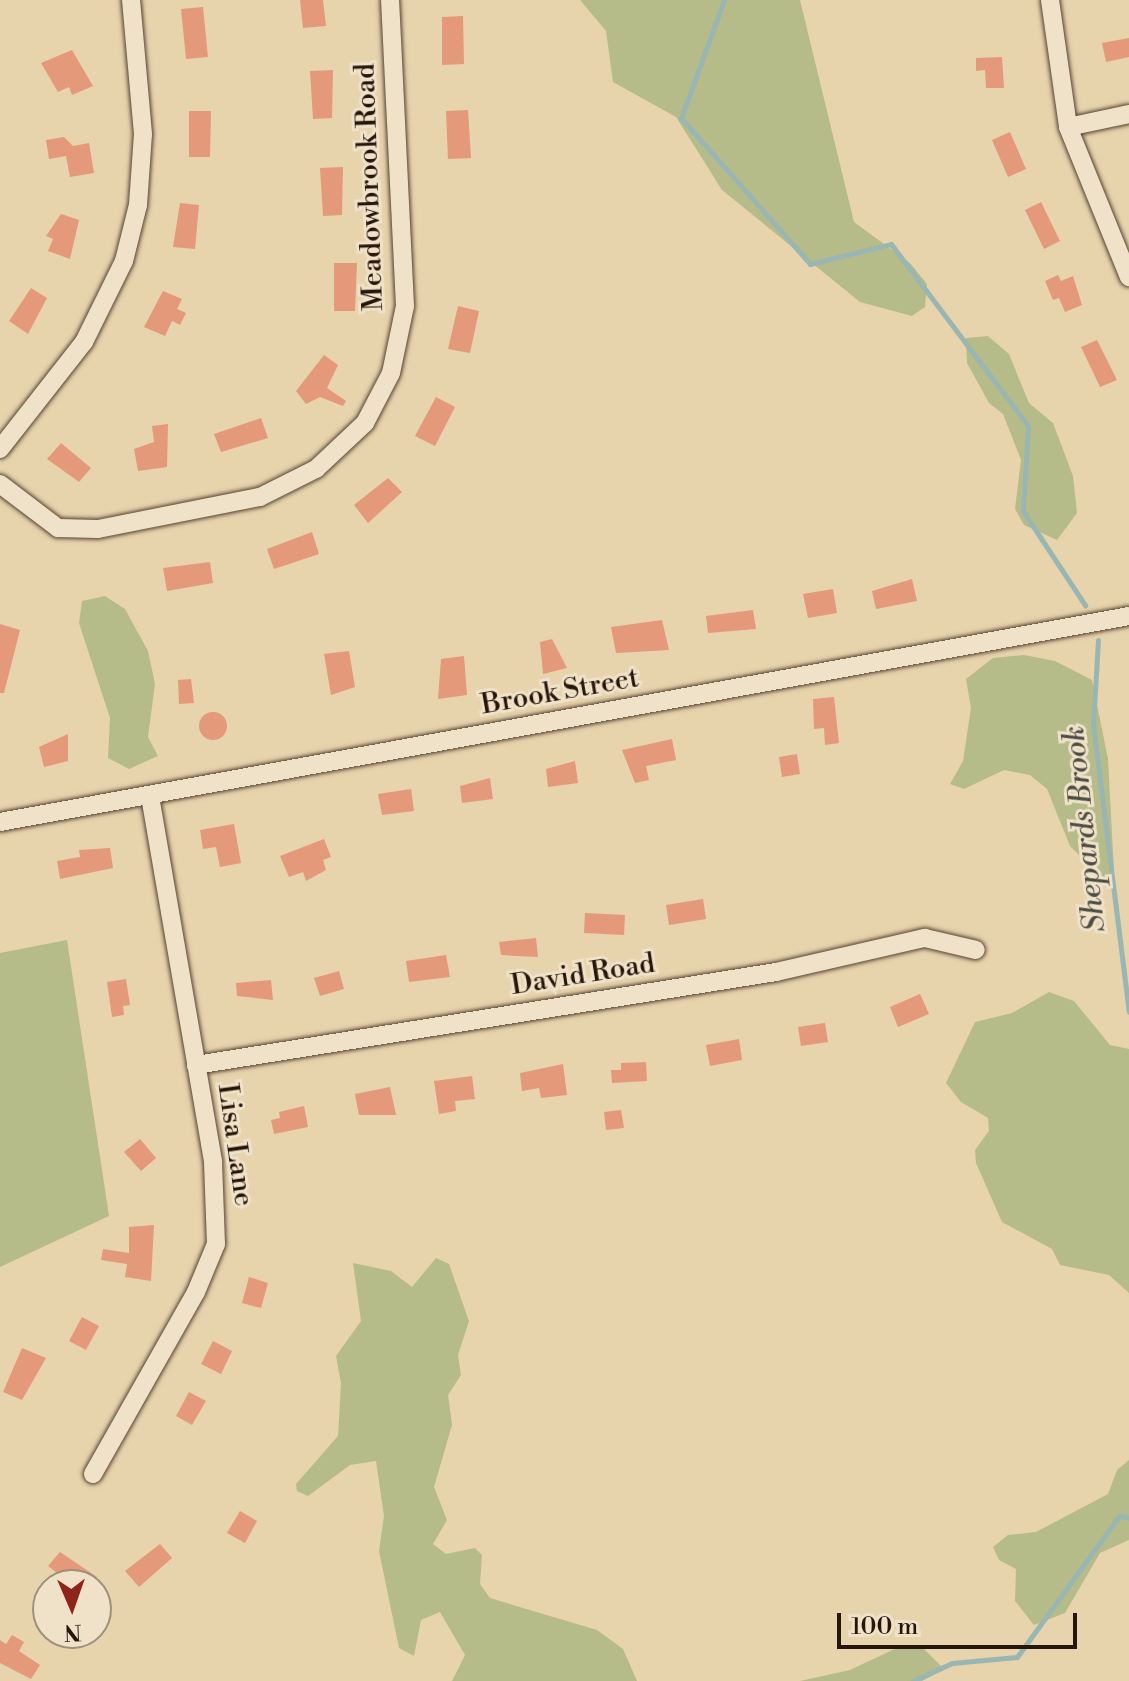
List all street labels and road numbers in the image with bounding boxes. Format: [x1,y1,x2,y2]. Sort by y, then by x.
street label: Meadowbrook Road [349,63,391,311]
street label: Brook Street [479,662,641,722]
street label: David Road [509,947,657,1003]
street label: Lisa Lane [210,1082,260,1208]

